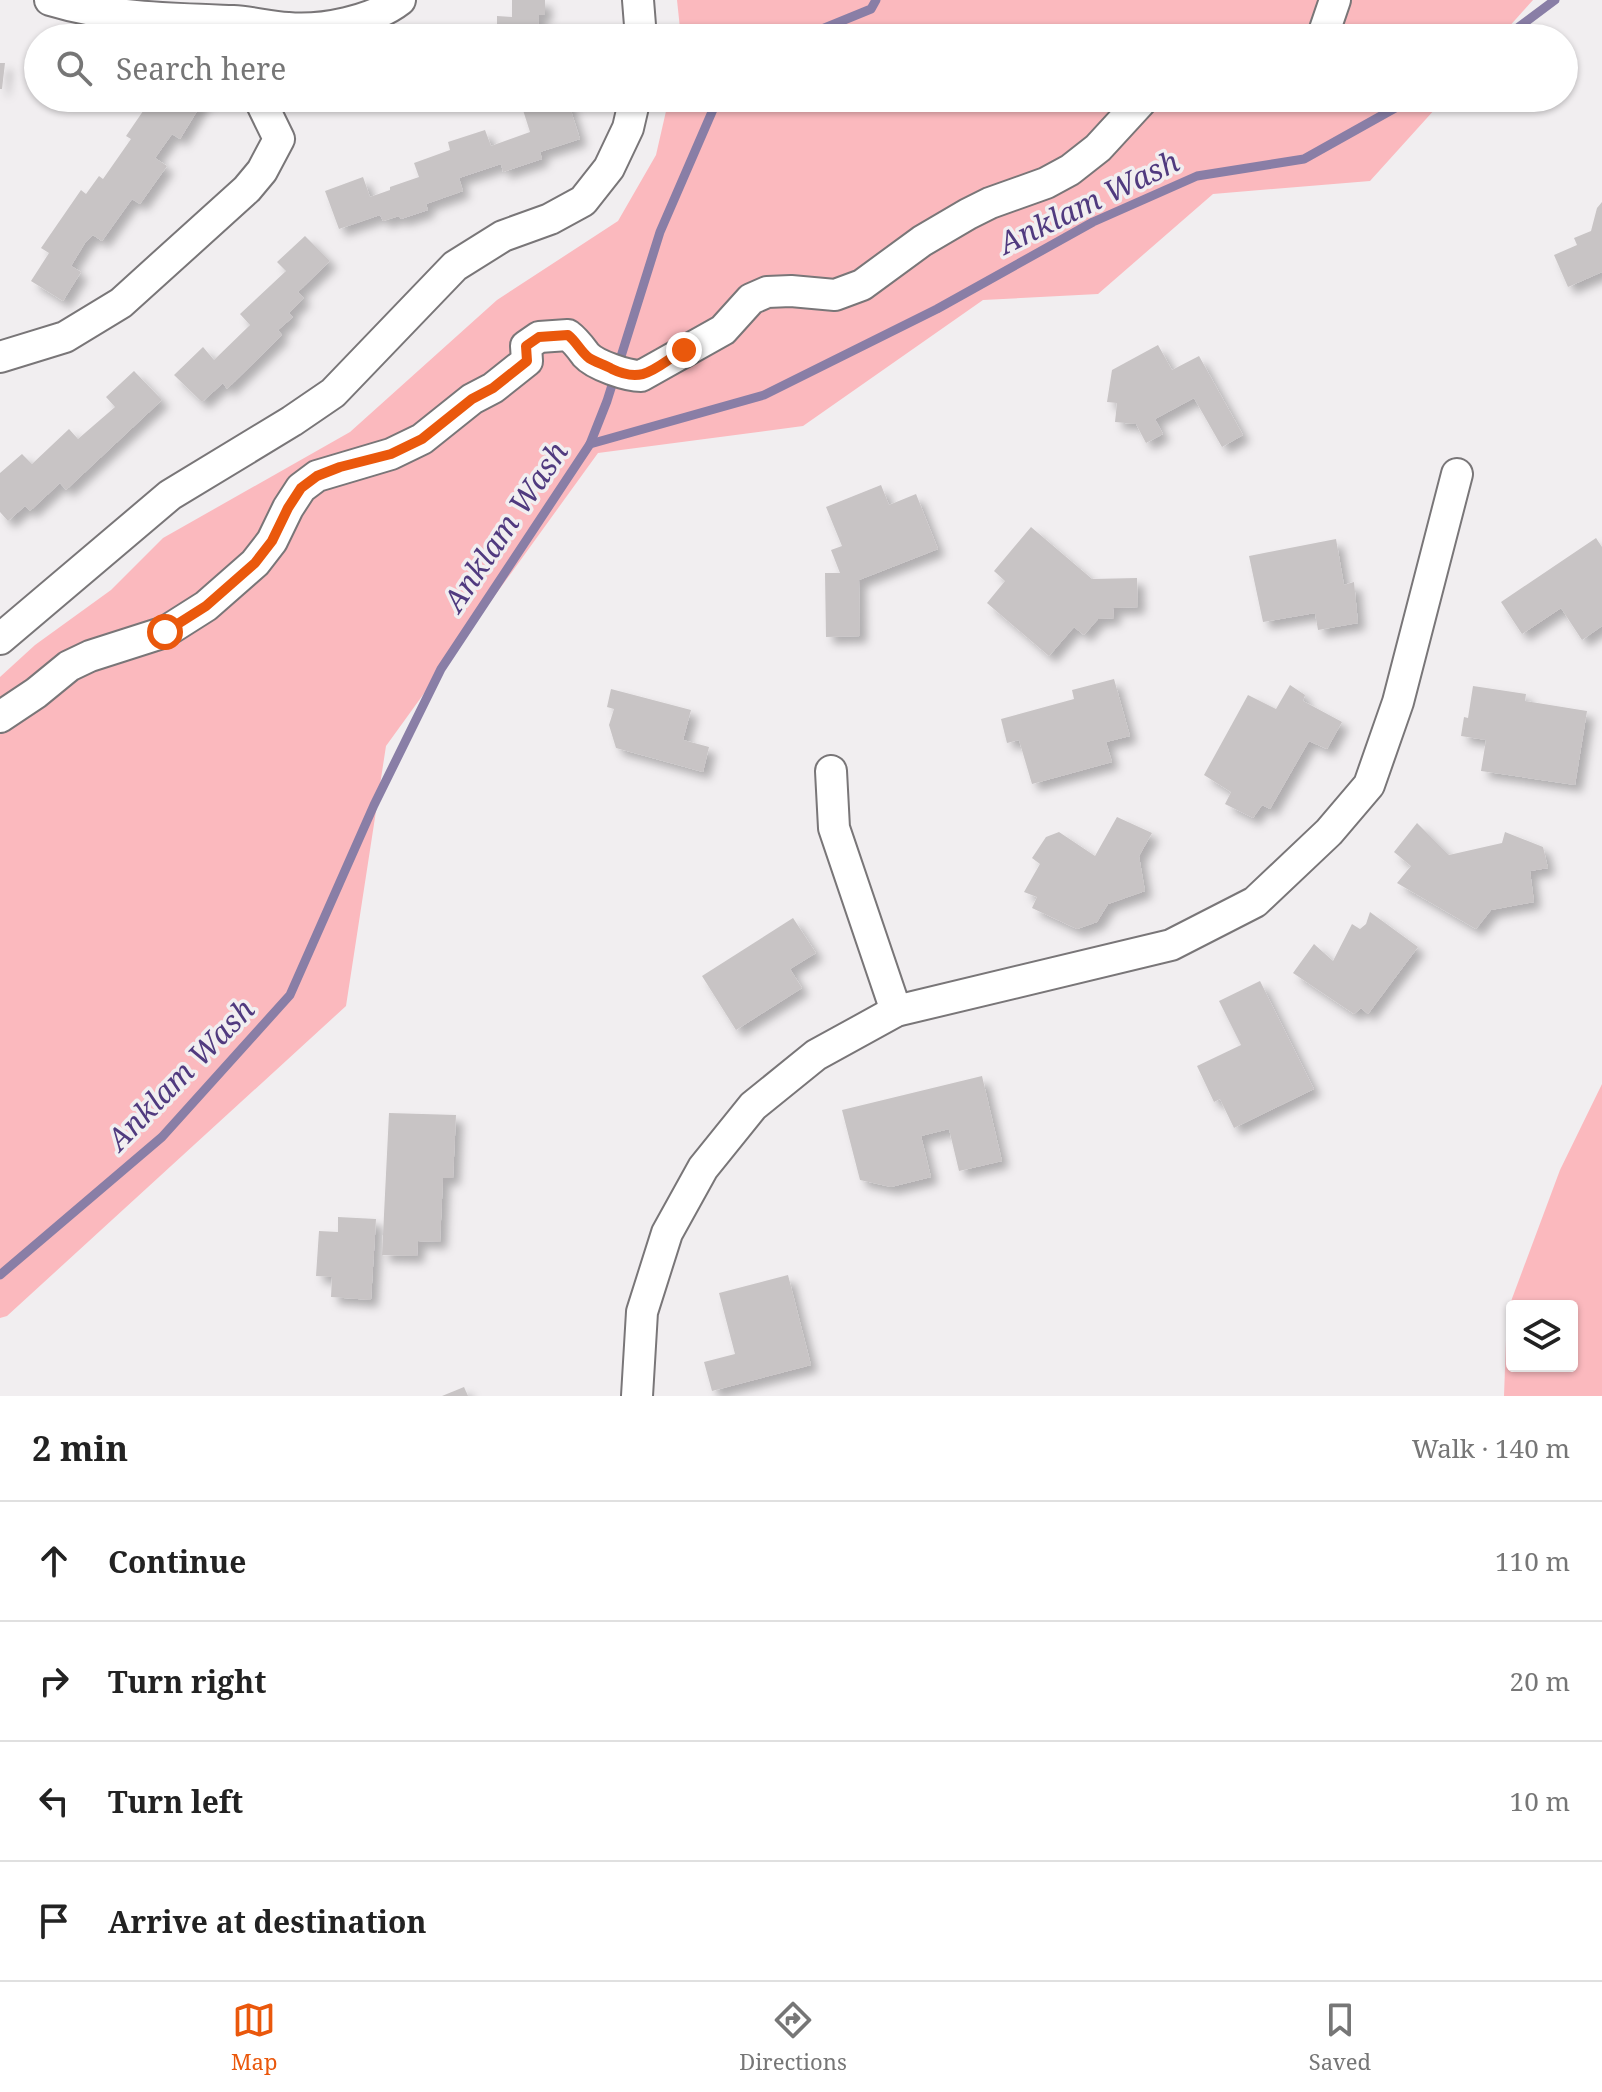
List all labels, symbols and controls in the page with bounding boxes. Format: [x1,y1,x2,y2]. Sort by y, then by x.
search box [24,24,1578,112]
icon: search [52,46,96,90]
text: Search here [116,48,286,89]
water label: Anklam Wash [989,140,1186,264]
route end [666,332,702,368]
water label: Anklam Wash [432,433,577,621]
route start [147,614,183,650]
water label: Anklam Wash [96,989,263,1160]
map controls [1506,1300,1578,1372]
button: layers [1506,1300,1578,1372]
text: 2 min [32,1425,128,1471]
text: Walk · 140 m [1412,1430,1570,1466]
icon: ahead [32,1539,76,1583]
text: Continue [108,1541,246,1582]
text: 110 m [1495,1543,1570,1579]
icon: right [32,1659,76,1703]
text: Turn right [108,1661,266,1702]
text: 20 m [1510,1663,1570,1699]
icon: left [32,1779,76,1823]
text: Turn left [108,1781,243,1822]
text: 10 m [1510,1783,1570,1819]
icon: arrive [32,1899,76,1943]
text: Arrive at destination [108,1901,427,1942]
tab: Map [231,1998,277,2076]
tab: Directions [739,1998,847,2076]
tab: Saved [1309,1998,1371,2076]

